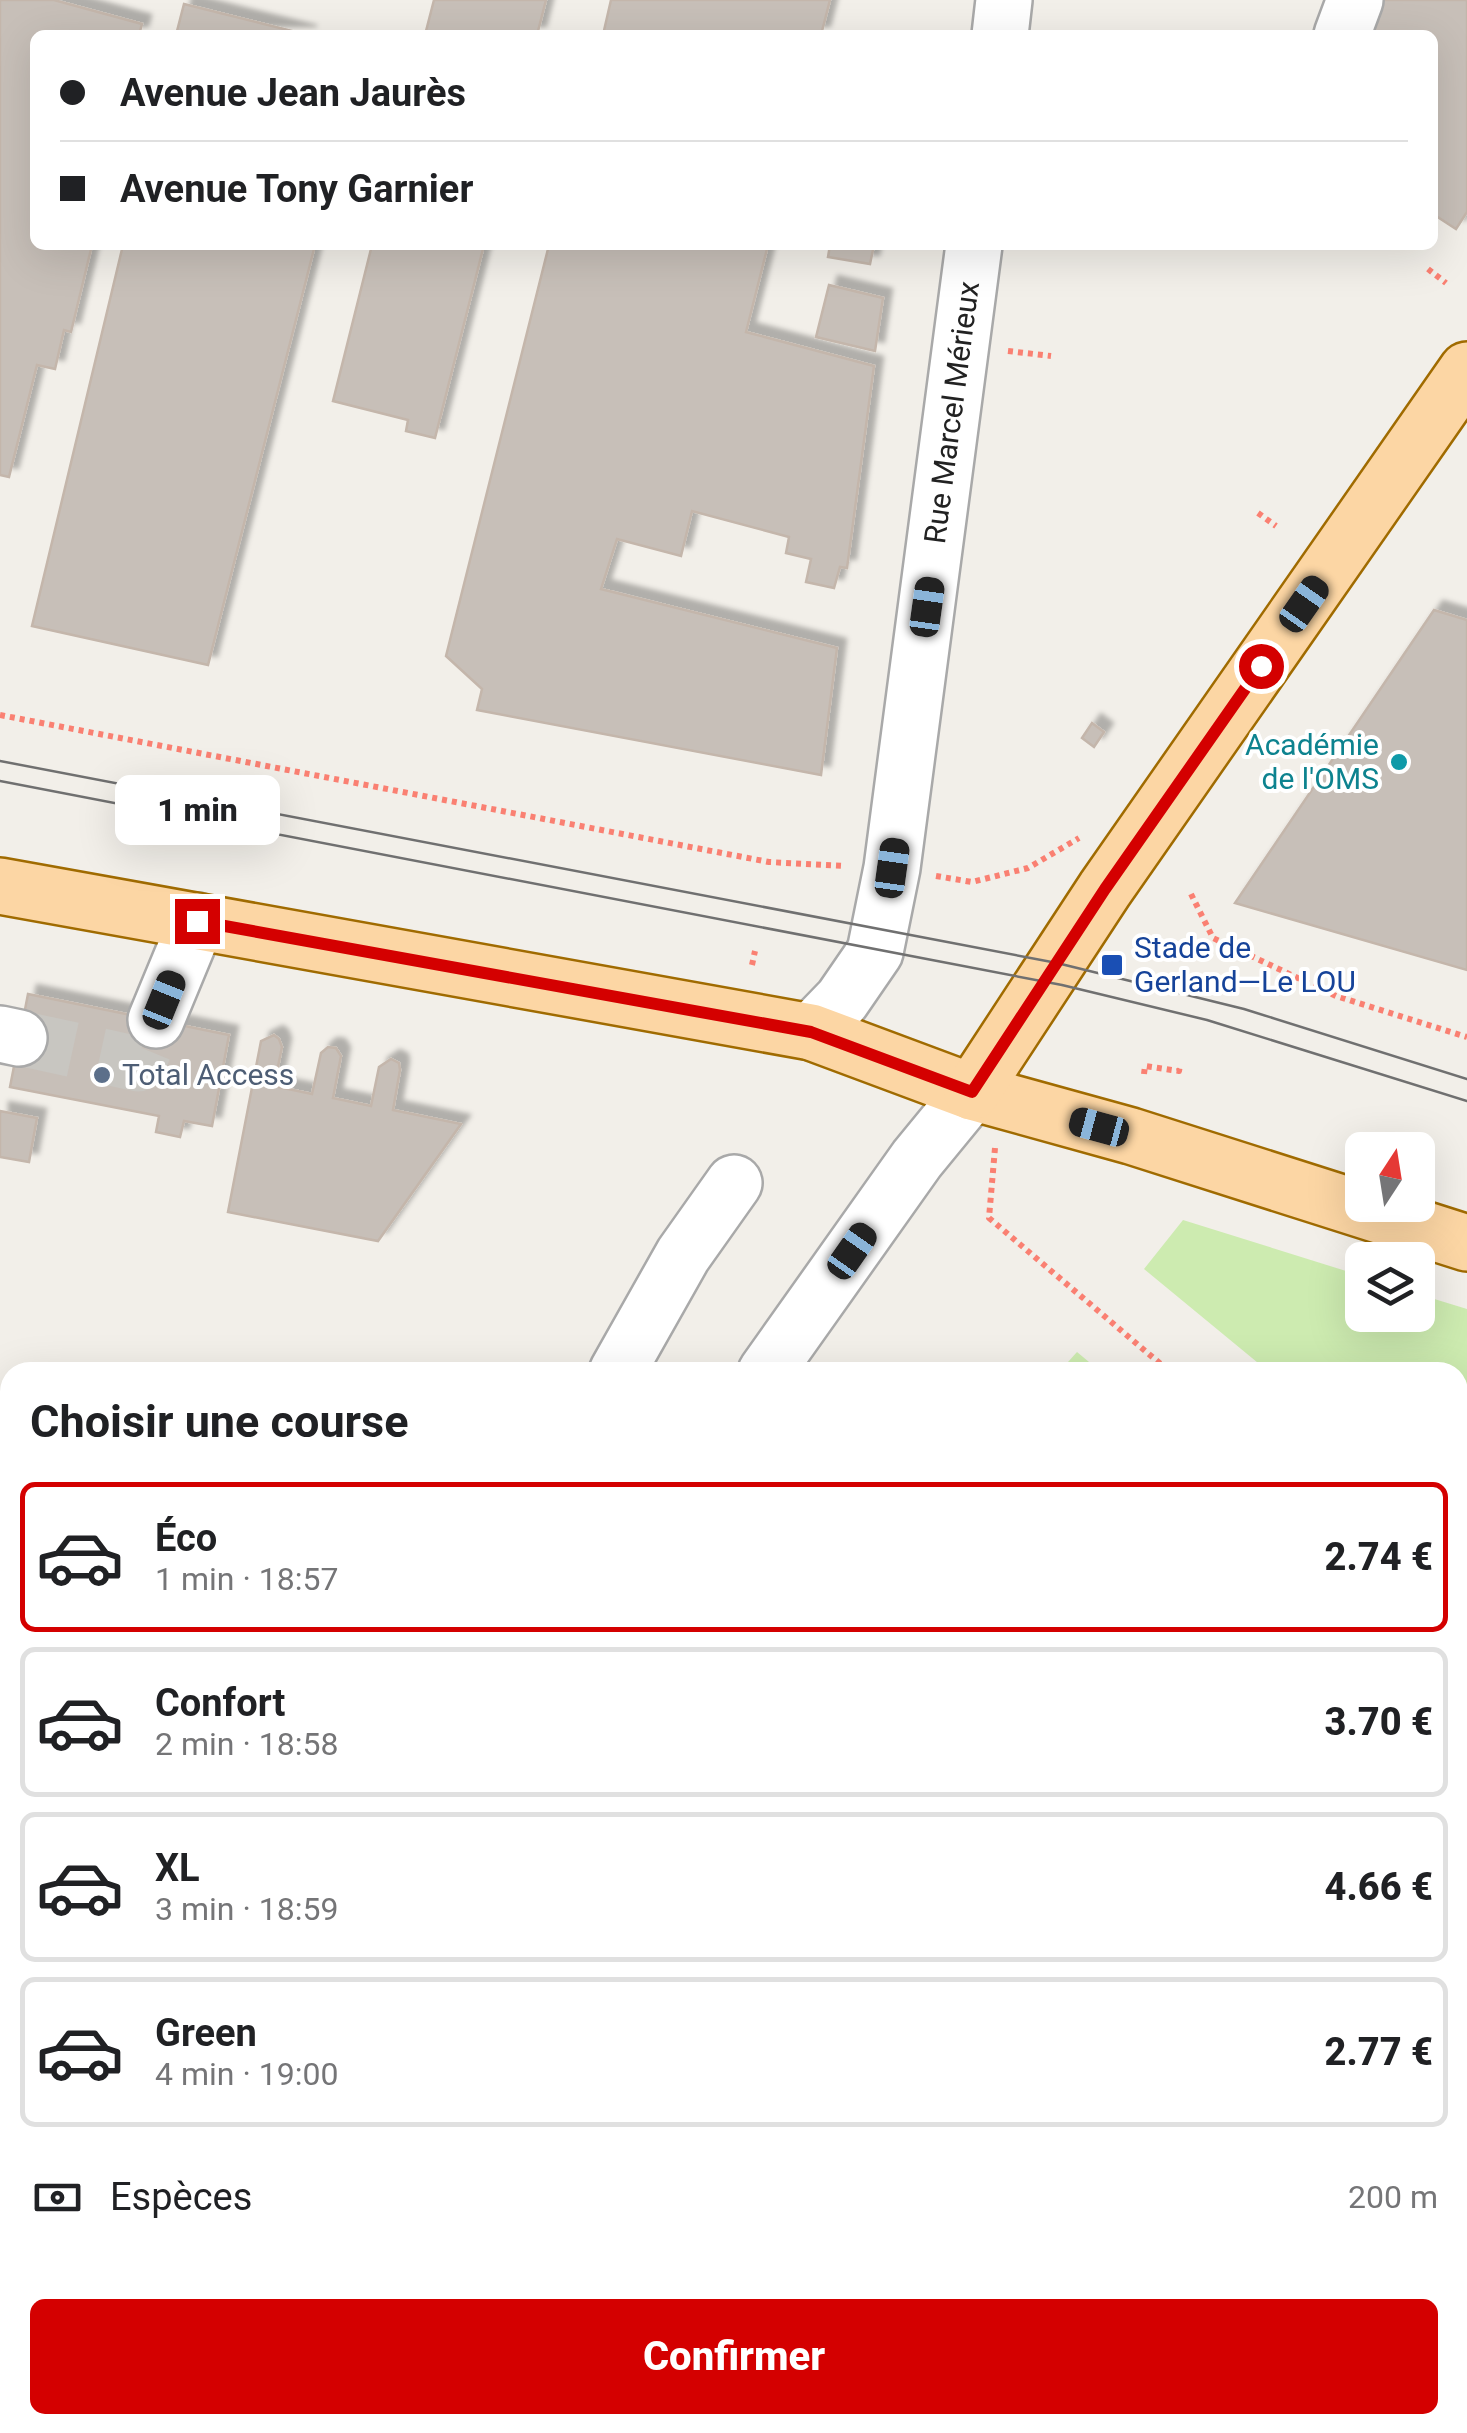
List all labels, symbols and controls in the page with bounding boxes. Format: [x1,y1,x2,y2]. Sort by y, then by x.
text: Avenue Jean Jaurès [120,71,466,115]
text: Avenue Tony Garnier [120,167,473,211]
street label: Rue Marcel Mérieux [917,279,986,546]
car [1275,571,1333,637]
car [908,575,946,639]
route start [1239,644,1284,689]
place label: Académie de l'OMS [1245,727,1379,796]
marker: Académie de l'OMS [1388,751,1410,773]
callout: 1 min [114,776,280,846]
text: 1 min [157,791,238,829]
car [873,836,911,900]
route end [175,899,220,944]
place label: Stade de Gerland—Le LOU [1134,930,1356,999]
marker: Stade de Gerland—Le LOU [1099,952,1125,978]
car [139,967,189,1033]
place label: Total Access [122,1057,294,1092]
marker: Total Access [91,1064,113,1086]
car [1066,1105,1132,1149]
north arrow [1345,1132,1435,1222]
map controls [1345,1132,1435,1332]
car [823,1218,881,1284]
button: layers [1345,1242,1435,1332]
text: Choisir une course [30,1395,409,1448]
icon: car [35,1512,125,1602]
text: Éco [155,1516,217,1560]
text: 2.74 € [1325,1535,1433,1579]
text: 1 min · 18:57 [155,1560,338,1598]
icon: car [35,1677,125,1767]
text: Confort [155,1681,285,1725]
text: 3.70 € [1325,1700,1433,1744]
text: 2 min · 18:58 [155,1725,338,1763]
icon: car [35,1842,125,1932]
text: XL [155,1846,200,1890]
text: 4.66 € [1325,1865,1433,1909]
text: 3 min · 18:59 [155,1890,338,1928]
icon: car [35,2007,125,2097]
text: Green [155,2011,257,2055]
text: 2.77 € [1325,2030,1433,2074]
text: 4 min · 19:00 [155,2055,338,2093]
icon: cash [30,2170,85,2225]
text: Espèces [110,2175,252,2219]
text: 200 m [1348,2178,1438,2216]
button: Confirmer [30,2299,1438,2414]

